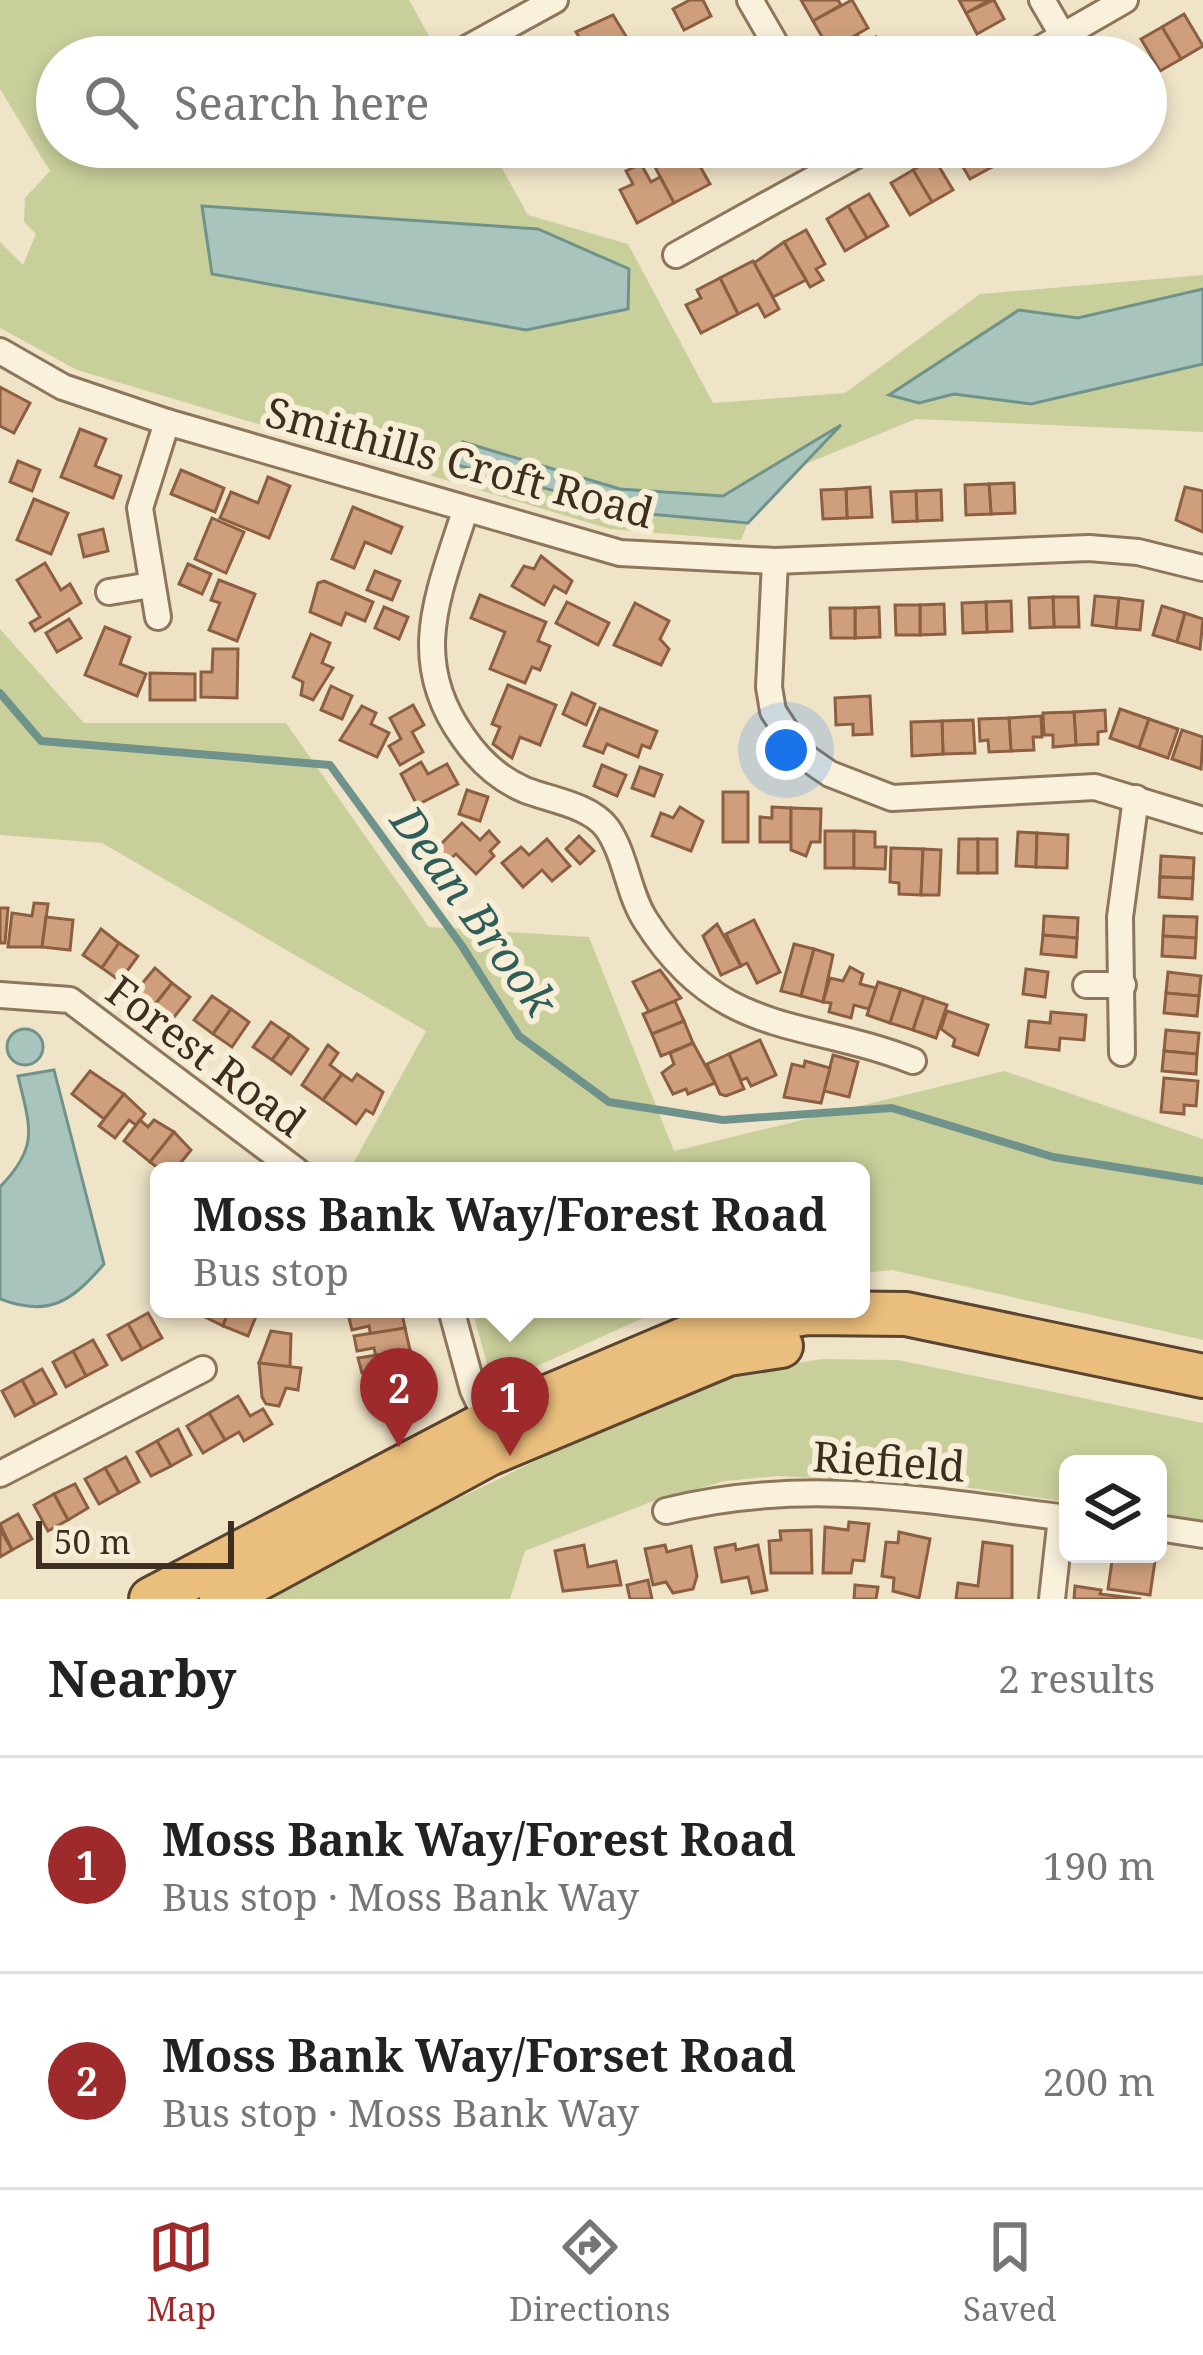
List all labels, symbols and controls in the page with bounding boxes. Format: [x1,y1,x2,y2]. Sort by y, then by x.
search box [36,36,1167,168]
icon: search [78,69,144,135]
text: Search here [174,72,429,133]
street label: Smithills Croft Road [260,382,660,540]
your location [756,720,816,780]
water label: Dean Brook [377,792,573,1029]
street label: Forest Road [96,961,318,1149]
popup [150,1162,870,1318]
text: Moss Bank Way/Forest Road [193,1183,827,1244]
text: Bus stop [193,1244,349,1297]
pin: 2 [360,1348,438,1447]
pin: 1 [471,1357,549,1456]
street label: Riefield [811,1426,967,1494]
map controls [1059,1455,1167,1563]
button: layers [1059,1455,1167,1563]
scale bar [36,1515,234,1568]
text: 50 m [54,1519,131,1564]
text: Nearby [48,1642,236,1712]
text: 2 results [998,1651,1155,1704]
text: Moss Bank Way/Forest Road [162,1808,796,1869]
text: 1 [76,1838,98,1891]
text: 190 m [1043,1838,1155,1891]
text: Bus stop · Moss Bank Way [162,1869,639,1922]
text: Moss Bank Way/Forset Road [162,2024,796,2085]
text: 2 [76,2054,98,2107]
text: 200 m [1043,2054,1155,2107]
text: Bus stop · Moss Bank Way [162,2085,639,2138]
tab: Map [146,2214,216,2331]
tab: Directions [509,2214,670,2331]
tab: Saved [963,2214,1057,2331]

